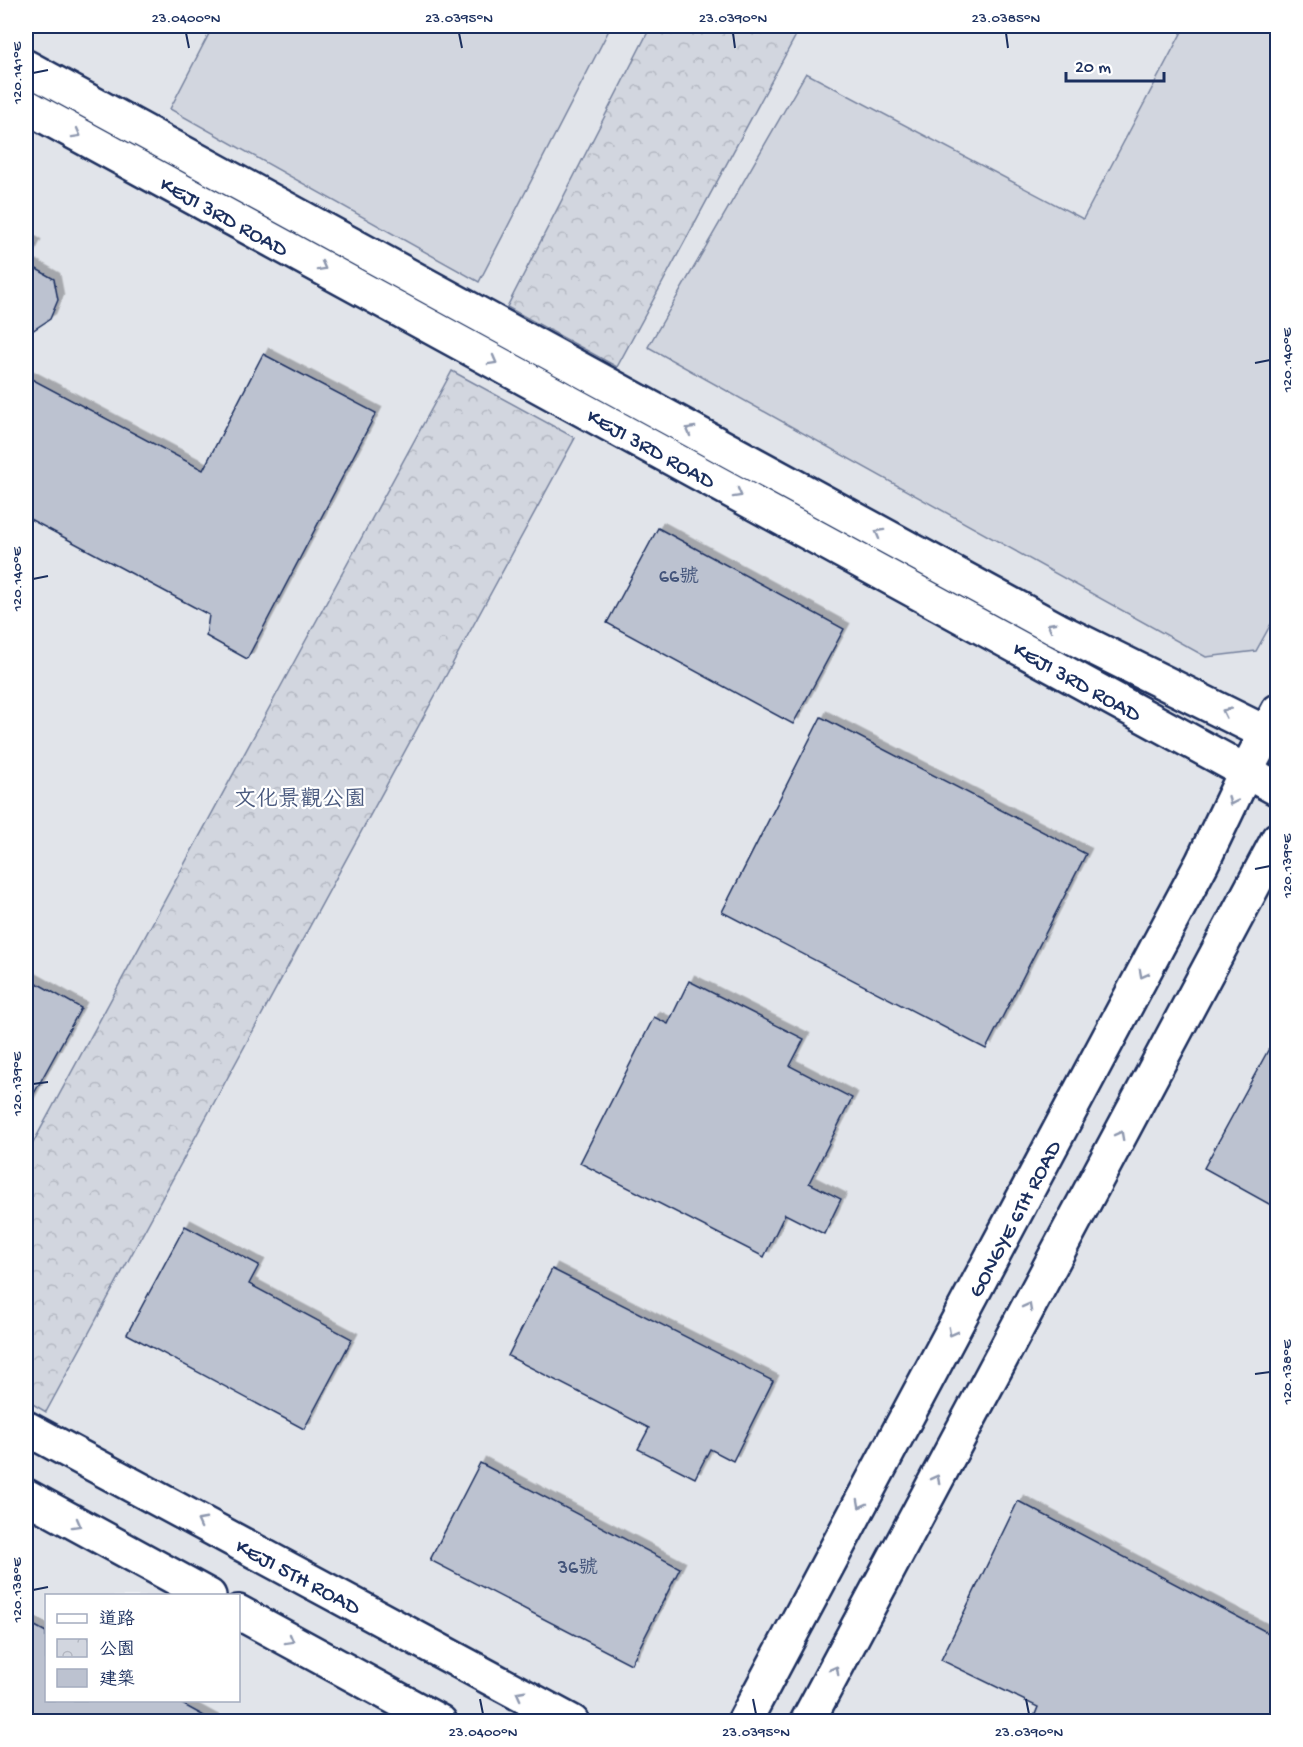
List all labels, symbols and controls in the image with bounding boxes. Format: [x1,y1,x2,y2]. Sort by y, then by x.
text: 23.0400°N [151,10,221,28]
text: 23.0395°N [425,10,493,28]
text: 23.0390°N [699,10,768,28]
text: 23.0385°N [972,10,1041,28]
text: 120.141°E [9,41,27,105]
scale bar [1066,45,1164,83]
text: 20 m [1075,58,1111,79]
one-way arrow [71,127,81,138]
street label: KEJI 3RD ROAD [154,173,292,265]
one-way arrow [316,260,326,271]
text: 120.140°E [1279,327,1297,393]
one-way arrow [487,354,497,365]
street label: KEJI 3RD ROAD [581,405,719,497]
one-way arrow [686,425,696,437]
one-way arrow [732,487,742,498]
one-way arrow [875,529,886,540]
text: 120.140°E [9,546,27,612]
house number: 66號 [659,565,699,590]
one-way arrow [1046,622,1057,633]
street label: KEJI 3RD ROAD [1007,638,1145,730]
one-way arrow [1221,708,1232,720]
park label: 文化景觀公園 [234,786,366,814]
one-way arrow [1228,794,1240,805]
text: 120.139°E [1279,833,1297,899]
one-way arrow [1139,968,1150,979]
text: 120.139°E [9,1051,27,1117]
one-way arrow [1113,1131,1124,1142]
street label: GONGYE 6TH ROAD [964,1136,1069,1303]
one-way arrow [1021,1303,1032,1314]
one-way arrow [948,1325,960,1336]
text: 120.138°E [1279,1339,1297,1405]
one-way arrow [929,1475,940,1486]
one-way arrow [857,1497,868,1508]
one-way arrow [71,1517,81,1528]
one-way arrow [196,1518,207,1529]
street label: KEJI 5TH ROAD [230,1535,365,1623]
house number: 36號 [557,1556,598,1581]
text: 120.138°E [9,1557,27,1623]
legend [45,1594,240,1702]
text: 道路 [99,1609,135,1631]
one-way arrow [284,1633,294,1644]
text: 公園 [99,1640,135,1661]
one-way arrow [828,1666,839,1676]
text: 建築 [99,1669,135,1691]
one-way arrow [516,1690,526,1701]
text: 23.0400°N [448,1724,518,1742]
text: 23.0395°N [722,1724,790,1742]
text: 23.0390°N [995,1724,1064,1742]

